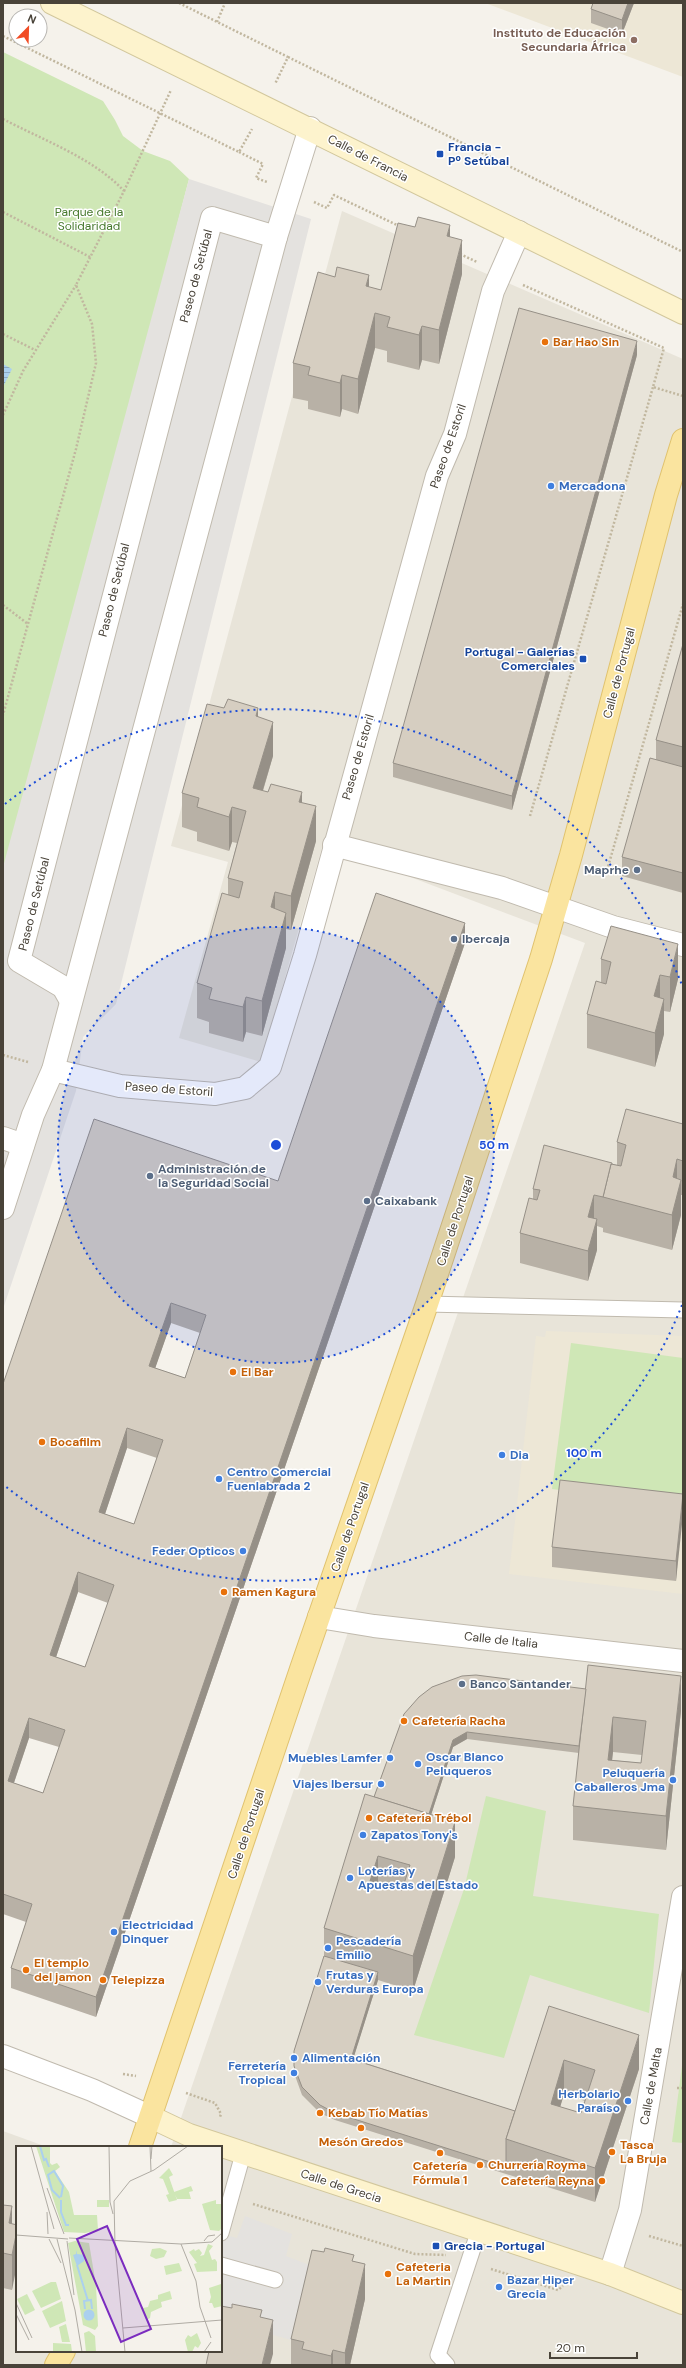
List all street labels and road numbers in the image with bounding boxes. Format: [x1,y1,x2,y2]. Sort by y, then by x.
street label: Calle de Francia [325,131,411,185]
street label: Paseo de Setúbal [176,228,216,324]
street label: Paseo de Estoril [426,402,470,490]
street label: Paseo de Setúbal [95,542,133,638]
street label: Calle de Portugal [599,626,639,720]
street label: Paseo de Estoril [338,712,378,802]
street label: Paseo de Setúbal [15,856,53,952]
street label: Paseo de Estoril [125,1078,213,1100]
street label: Calle de Portugal [433,1174,477,1268]
street label: Calle de Portugal [327,1480,373,1574]
street label: Calle de Italia [463,1628,539,1652]
street label: Calle de Portugal [224,1787,268,1881]
street label: Calle de Malta [636,2046,666,2126]
street label: Calle de Grecia [298,2165,384,2207]

